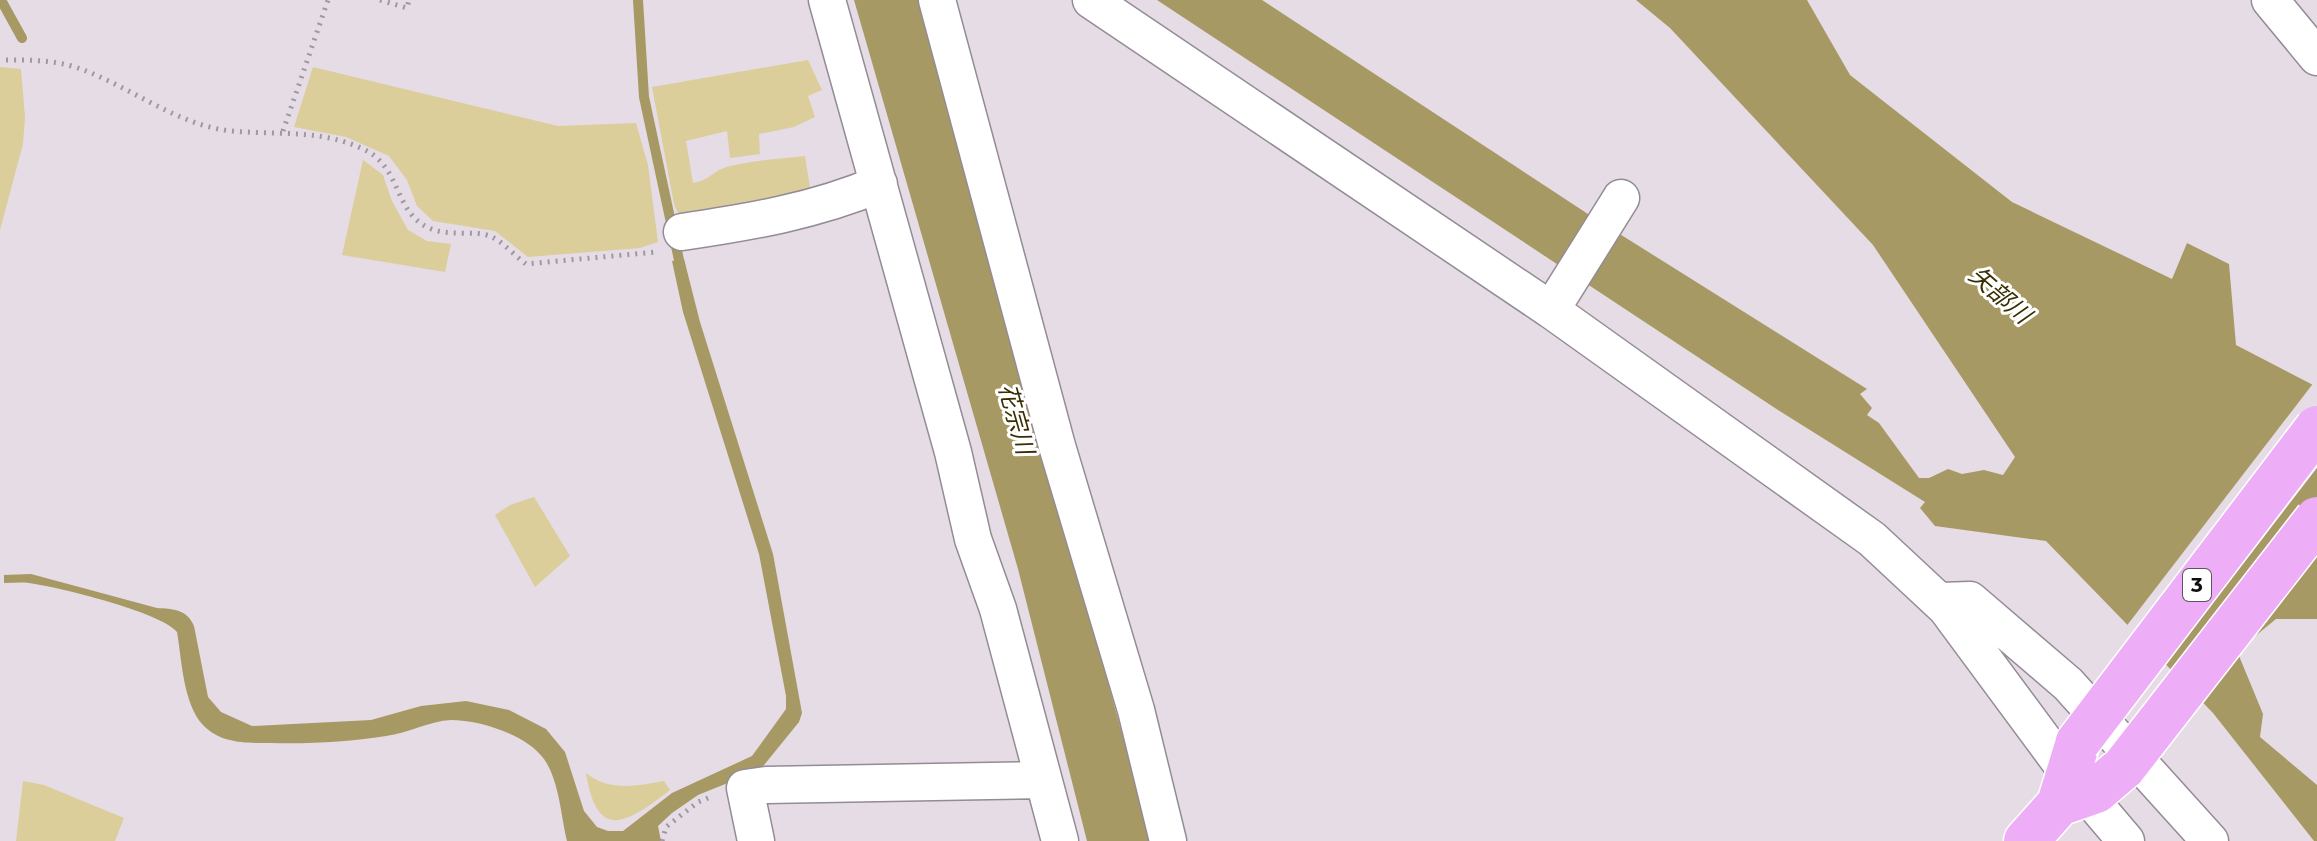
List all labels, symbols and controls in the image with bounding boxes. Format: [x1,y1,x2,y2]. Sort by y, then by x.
water label: 矢部川 [1964,260,2039,331]
water label: 花宗川 [993,380,1041,460]
road number: 3 [2183,569,2211,601]

